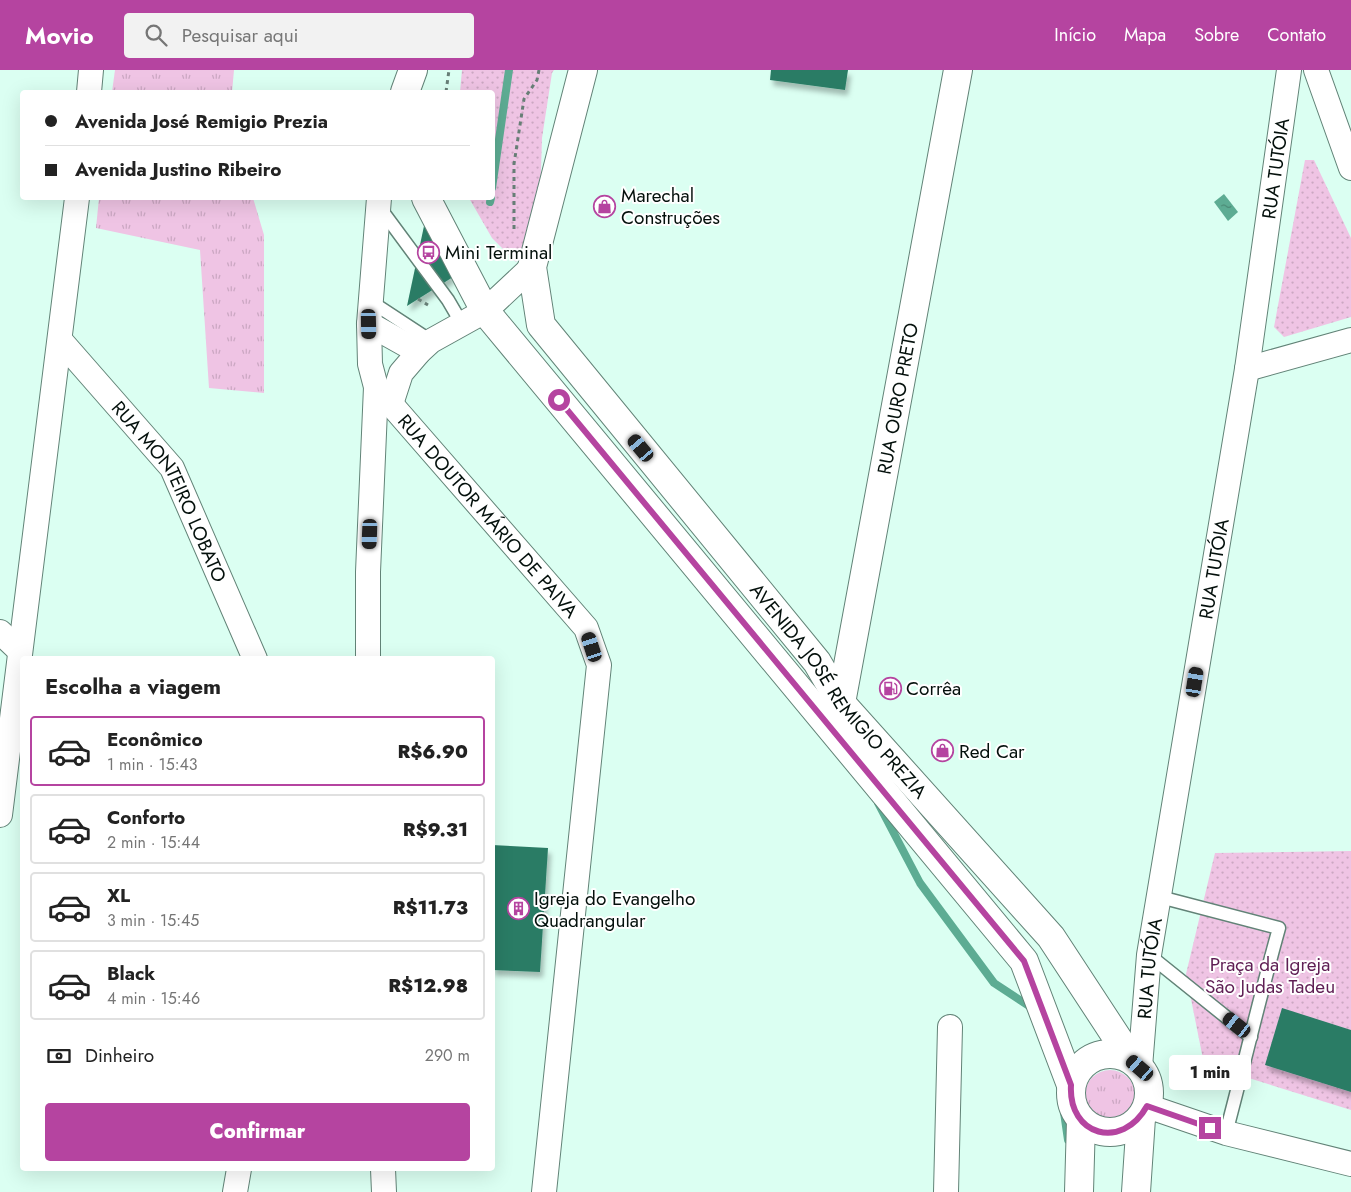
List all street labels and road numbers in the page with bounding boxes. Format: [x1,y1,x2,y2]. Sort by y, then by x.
street label: RUA TUTÓIA [1255,116,1296,221]
street label: RUA OURO PRETO [870,320,925,476]
street label: RUA MONTEIRO LOBATO [106,395,234,586]
street label: RUA DOUTOR MÁRIO DE PAIVA [392,408,585,624]
street label: RUA TUTÓIA [1192,516,1235,621]
street label: AVENIDA JOSÉ REMIGIO PREZIA [744,577,934,804]
street label: RUA TUTÓIA [1130,915,1169,1020]

